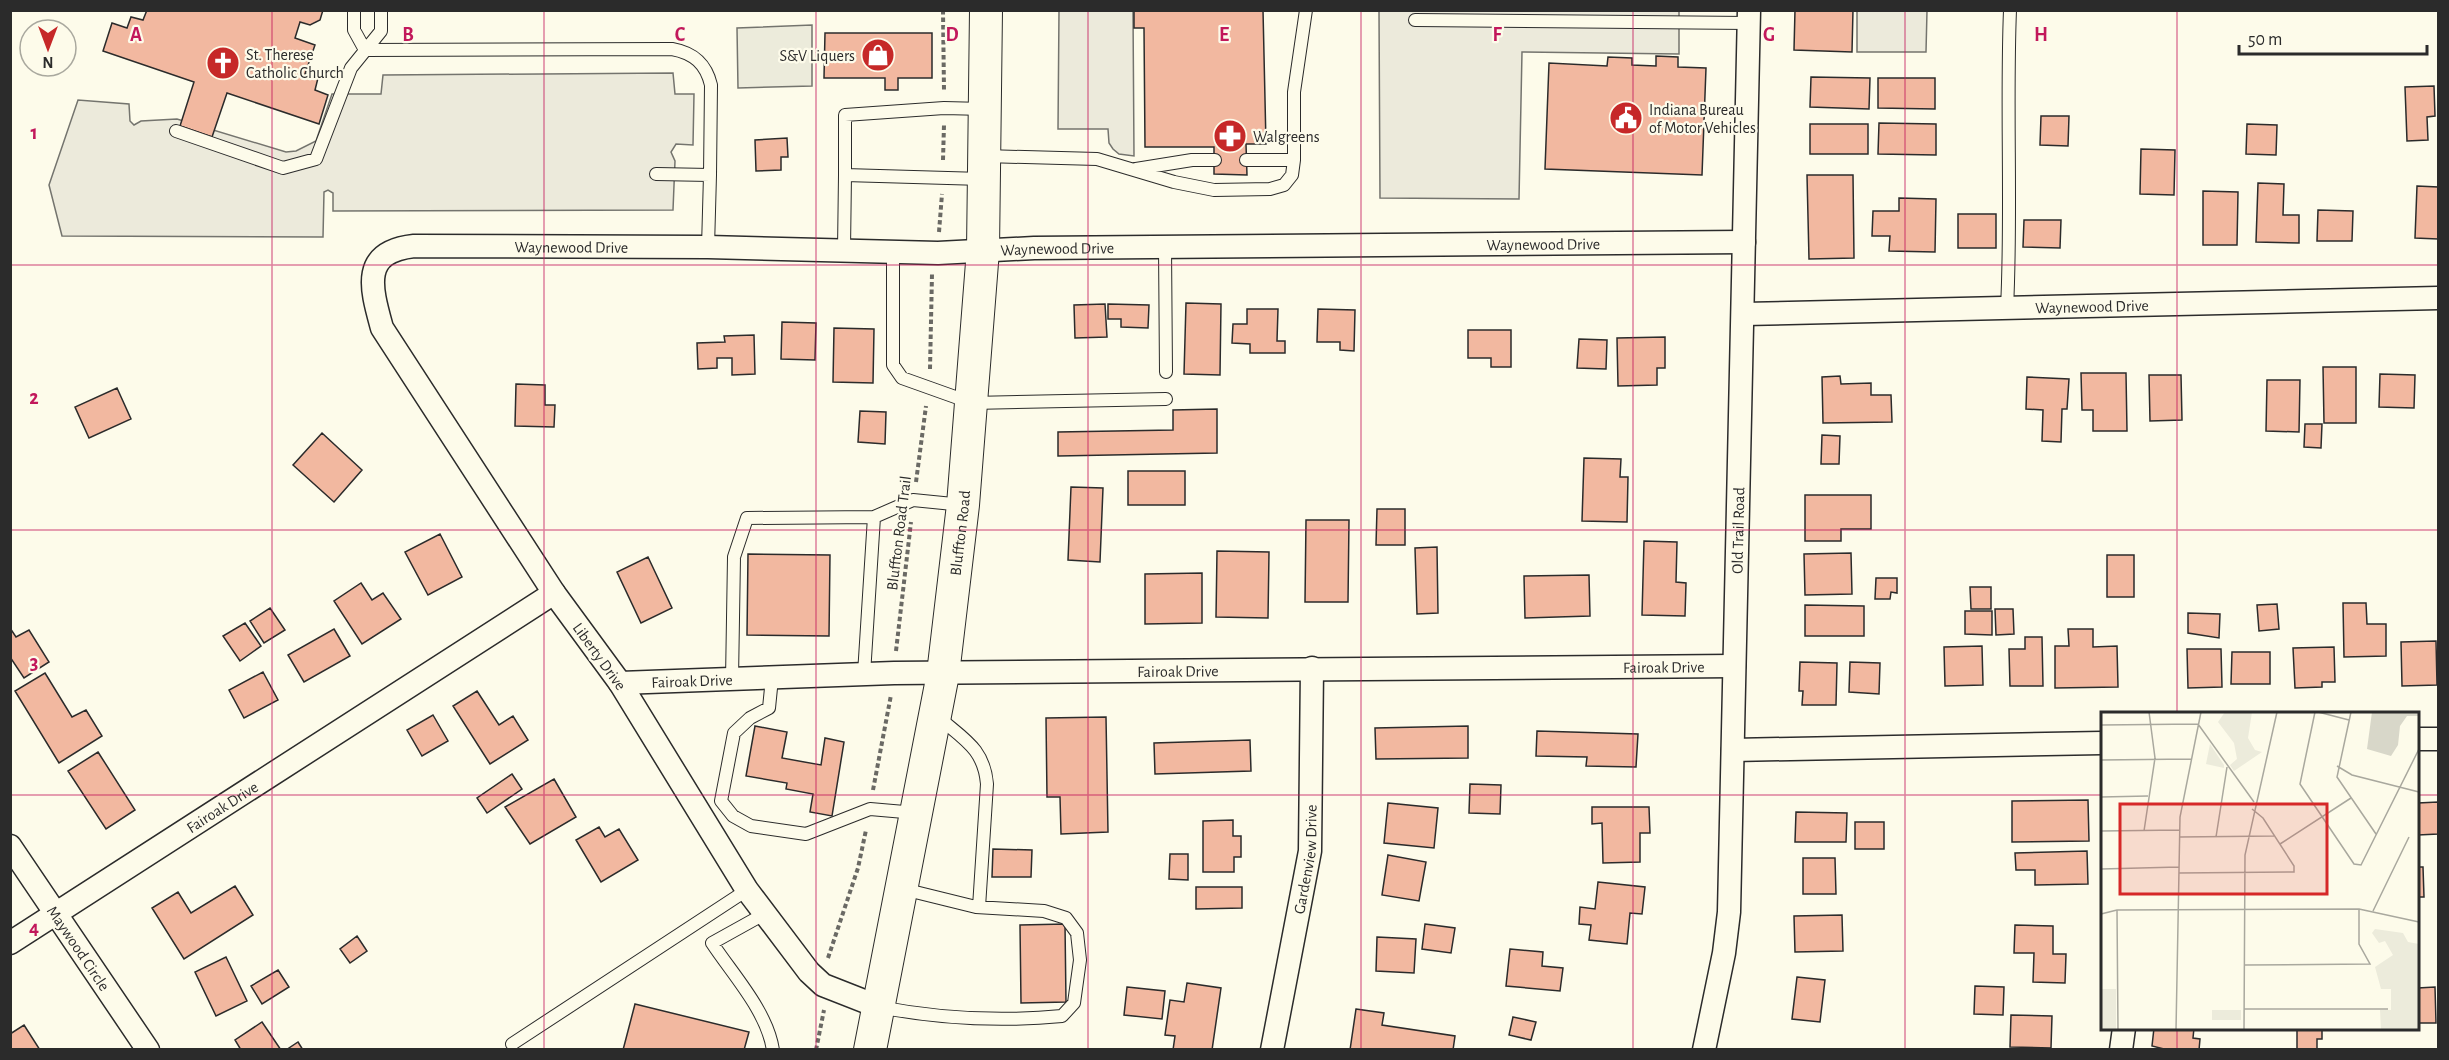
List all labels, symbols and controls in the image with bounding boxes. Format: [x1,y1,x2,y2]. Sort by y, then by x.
north arrow [18,18,78,78]
scale bar [2239,18,2426,56]
text: A [130,25,142,45]
text: B [402,25,414,45]
text: C [675,25,686,45]
text: D [945,25,959,45]
text: E [1219,25,1229,45]
text: F [1492,25,1502,45]
text: G [1763,25,1775,45]
text: H [2034,25,2048,45]
text: 50 m [2248,31,2282,49]
shop icon: S&V Liquers [860,37,896,73]
church icon: St. Therese Catholic Church [205,45,241,81]
place label: St. Therese Catholic Church [246,47,344,81]
place label: S&V Liquers [779,48,855,64]
text: N [42,54,54,70]
public building icon: Indiana Bureau of Motor Vehicles [1608,100,1644,136]
place label: Indiana Bureau of Motor Vehicles [1649,102,1756,136]
pharmacy icon: Walgreens [1212,118,1248,154]
text: 1 [30,123,38,143]
place label: Walgreens [1253,129,1320,145]
street label: Waynewood Drive [1486,236,1600,254]
street label: Waynewood Drive [515,239,628,256]
street label: Waynewood Drive [1000,240,1114,259]
street label: Waynewood Drive [2035,298,2149,317]
text: 2 [29,388,39,408]
street label: Bluffton Road Trail [884,475,914,591]
street label: Old Trail Road [1730,487,1747,574]
street label: Bluffton Road [948,490,973,577]
street label: Liberty Drive [569,620,629,694]
text: 3 [30,653,38,673]
street label: Fairoak Drive [1623,659,1705,676]
street label: Fairoak Drive [1137,663,1219,680]
street label: Fairoak Drive [651,672,733,691]
inset map [2101,712,2419,1030]
street label: Fairoak Drive [184,779,261,836]
street label: Gardenview Drive [1291,804,1320,915]
street label: Maywood Circle [44,903,112,994]
text: 4 [29,918,39,938]

